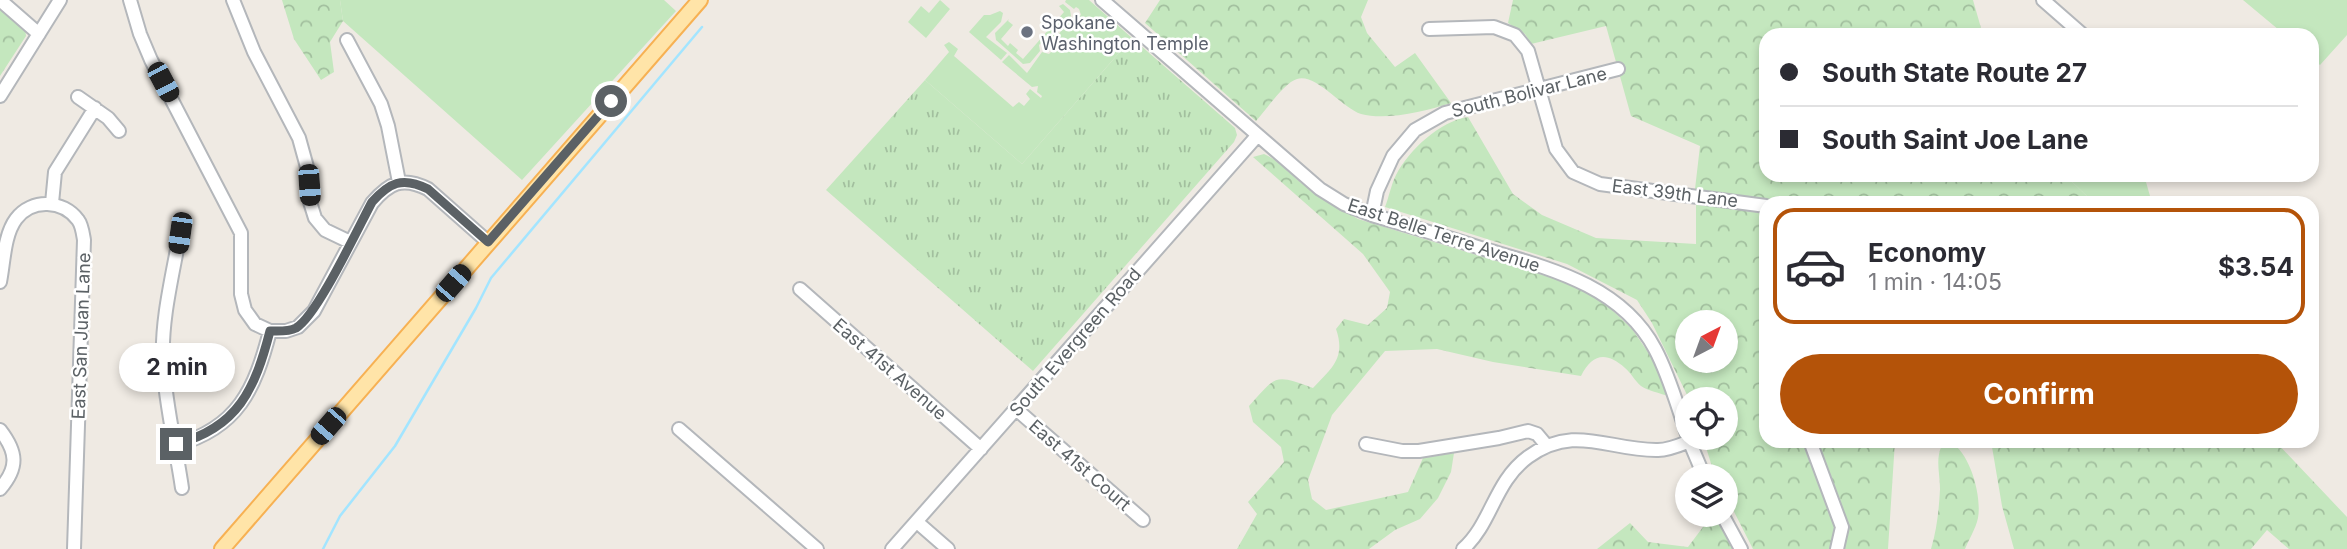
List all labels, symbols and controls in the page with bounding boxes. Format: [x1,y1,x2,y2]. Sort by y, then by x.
place label: Spokane Washington Temple [1041,12,1209,54]
marker: Spokane Washington Temple [1019,24,1035,40]
text: South State Route 27 [1822,57,2087,88]
car [144,59,183,105]
street label: South Bolivar Lane [1449,63,1609,121]
route start [595,85,627,117]
text: South Saint Joe Lane [1822,124,2088,155]
car [298,163,321,207]
street label: East 39th Lane [1611,175,1739,211]
street label: East Belle Terre Avenue [1345,194,1543,276]
car [167,211,194,255]
icon: car [1784,235,1847,298]
text: Economy [1868,237,1986,268]
text: $3.54 [2218,251,2294,282]
street label: East San Juan Lane [68,252,94,420]
car [432,260,475,306]
street label: South Evergreen Road [1005,264,1145,420]
text: 1 min · 14:05 [1868,268,2002,296]
north arrow [1675,310,1738,373]
map controls [1675,310,1738,527]
street label: East 41st Avenue [829,314,951,424]
callout: 2 min [118,342,234,392]
text: 2 min [146,353,208,381]
button: Confirm [1780,354,2298,434]
button: locate [1675,387,1738,450]
car [307,403,350,449]
street label: East 41st Court [1025,415,1135,515]
route end [160,428,192,460]
button: layers [1675,464,1738,527]

